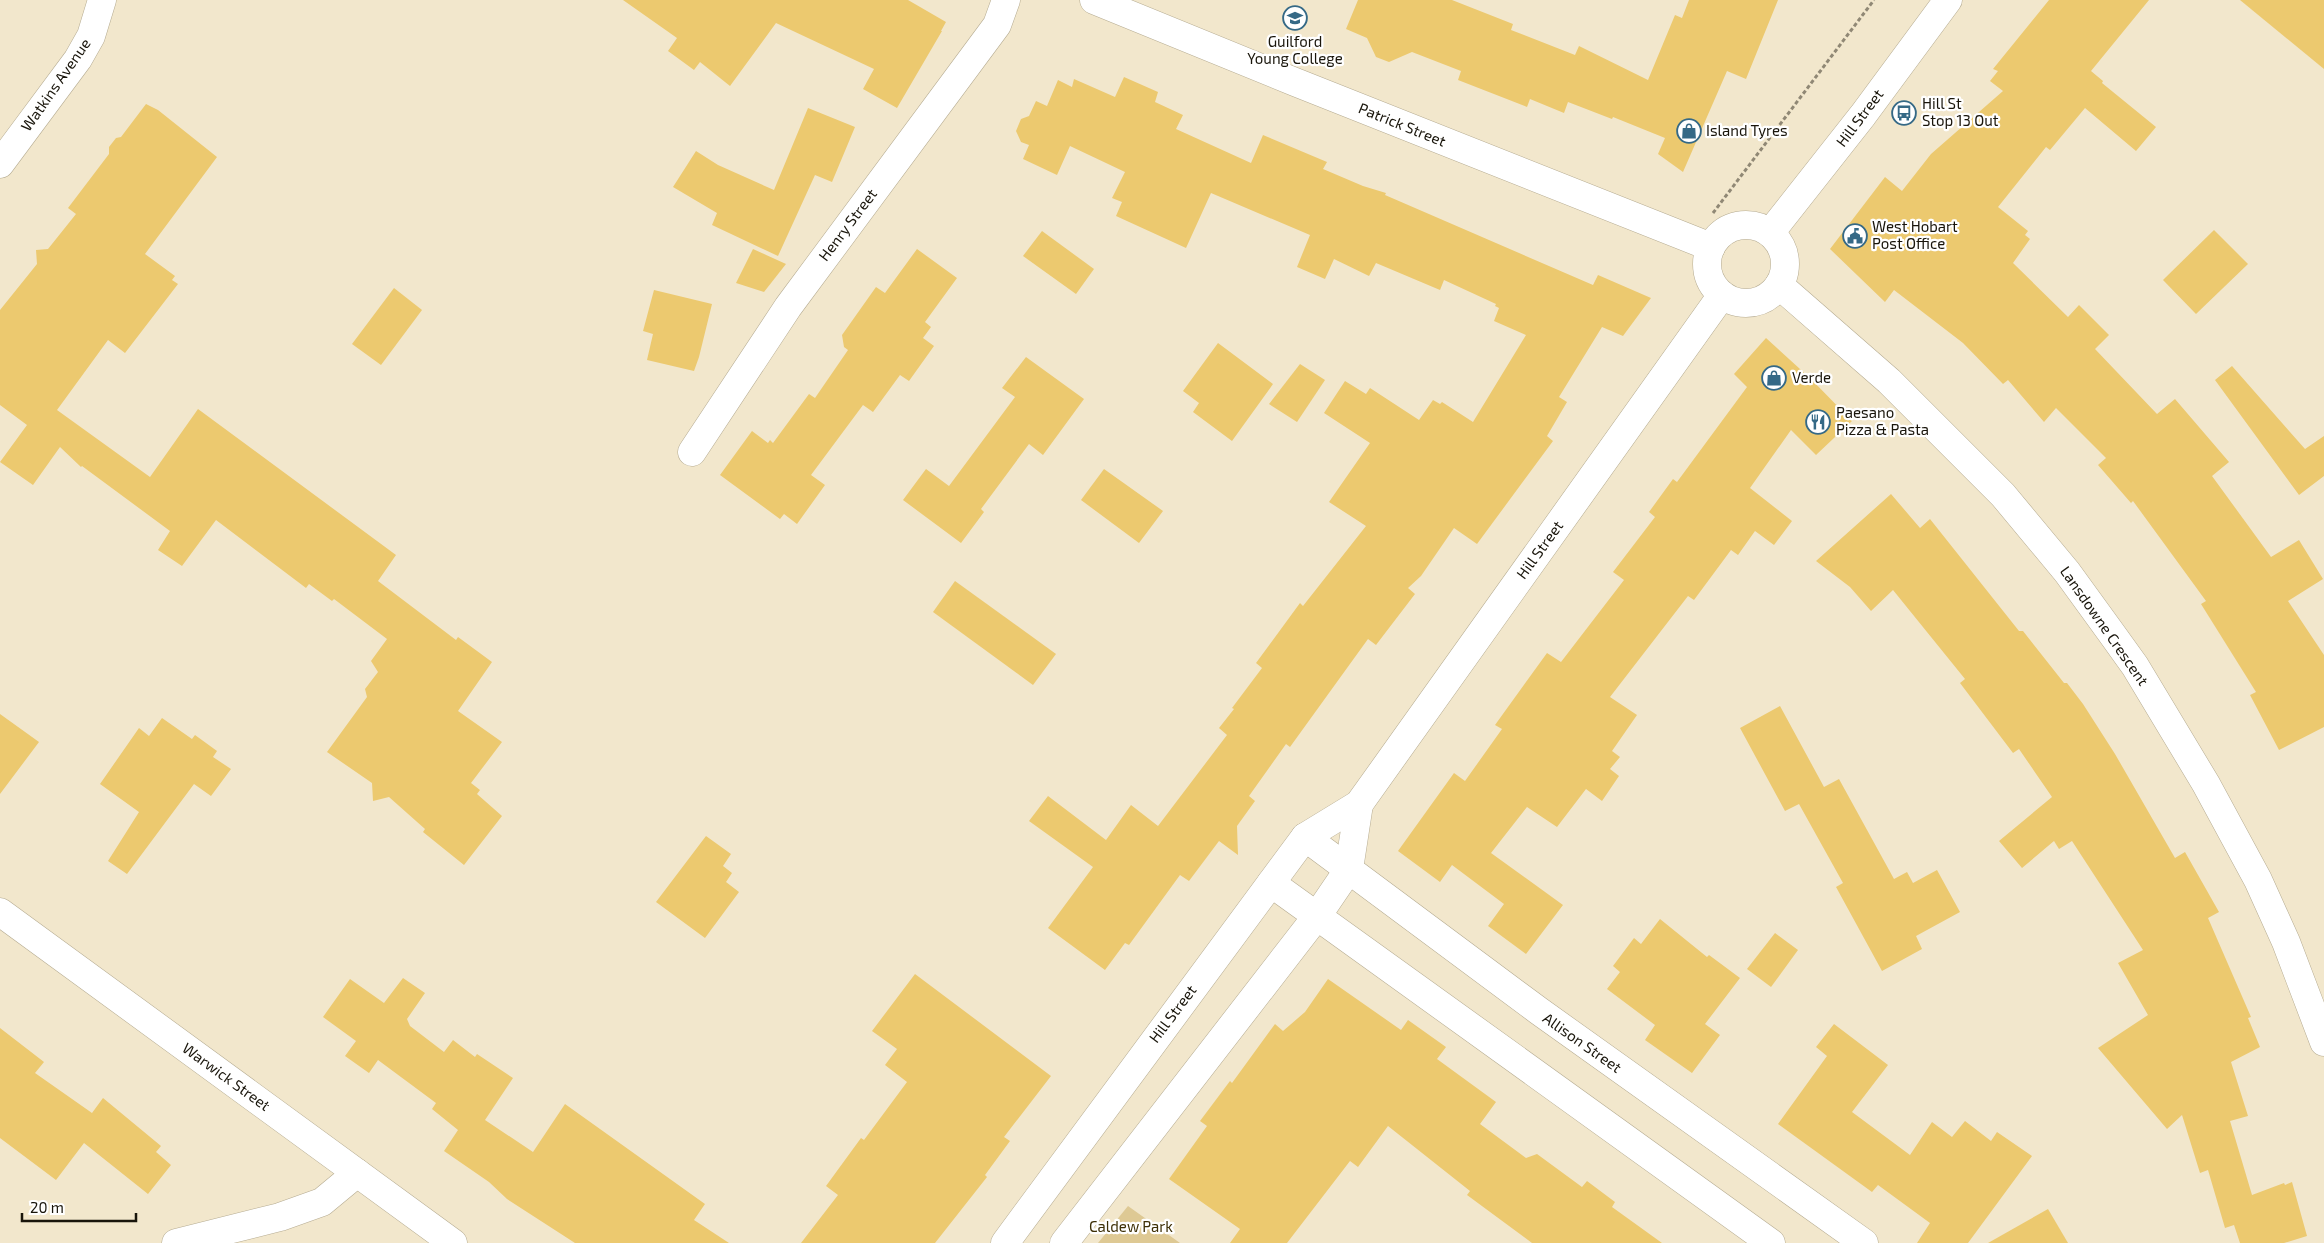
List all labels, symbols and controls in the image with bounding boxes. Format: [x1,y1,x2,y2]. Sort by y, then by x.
school or university icon: Guilford Young College [1282,5,1308,31]
place label: Guilford Young College [1247,32,1343,67]
street label: Watkins Avenue [17,35,94,134]
street label: Hill Street [1832,85,1887,150]
place label: Hill St Stop 13 Out [1922,94,1999,129]
street label: Patrick Street [1356,98,1449,150]
bus stop icon: Hill St Stop 13 Out [1891,100,1917,126]
shop icon: Island Tyres [1676,118,1702,144]
place label: Island Tyres [1706,121,1788,139]
street label: Henry Street [814,185,880,264]
place label: West Hobart Post Office [1872,217,1958,252]
public building icon: West Hobart Post Office [1842,223,1868,249]
shop icon: Verde [1761,365,1787,391]
place label: Verde [1792,368,1831,386]
place label: Paesano Pizza & Pasta [1836,403,1929,438]
restaurant icon: Paesano Pizza & Pasta [1805,409,1831,435]
street label: Hill Street [1512,517,1566,582]
street label: Lansdowne Crescent [2057,562,2153,689]
street label: Hill Street [1145,981,1200,1046]
street label: Allison Street [1540,1008,1626,1076]
street label: Warwick Street [179,1038,274,1114]
scale bar [22,1190,136,1222]
text: 20 m [30,1198,64,1216]
park label: Caldew Park [1089,1217,1173,1235]

